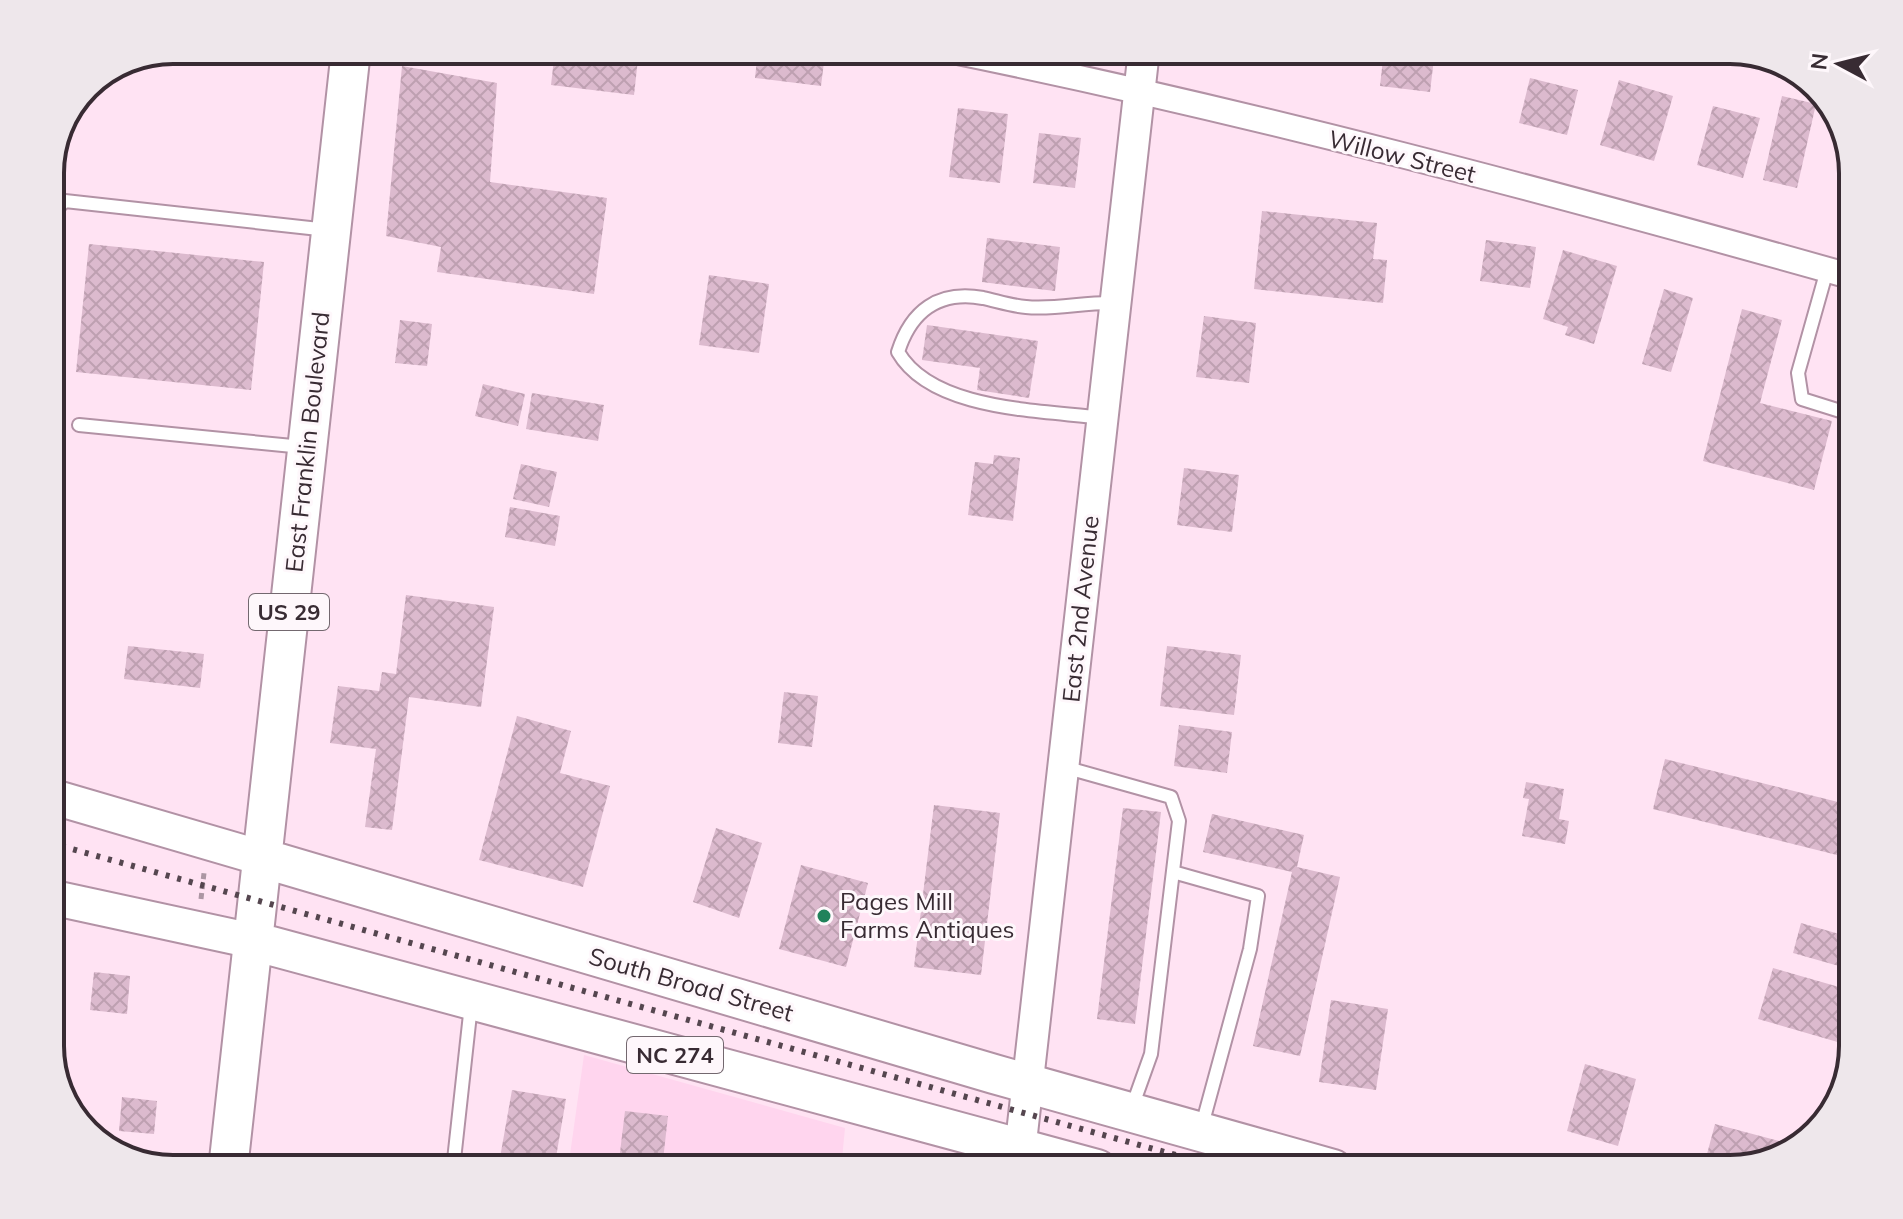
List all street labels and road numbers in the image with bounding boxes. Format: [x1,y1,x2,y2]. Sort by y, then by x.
street label: Willow Street [1325,123,1479,189]
street label: East Franklin Boulevard [278,310,336,574]
street label: East 2nd Avenue [1055,514,1105,704]
road number: US 29 [249,594,329,630]
street label: South Broad Street [586,941,797,1028]
road number: NC 274 [627,1037,723,1073]

